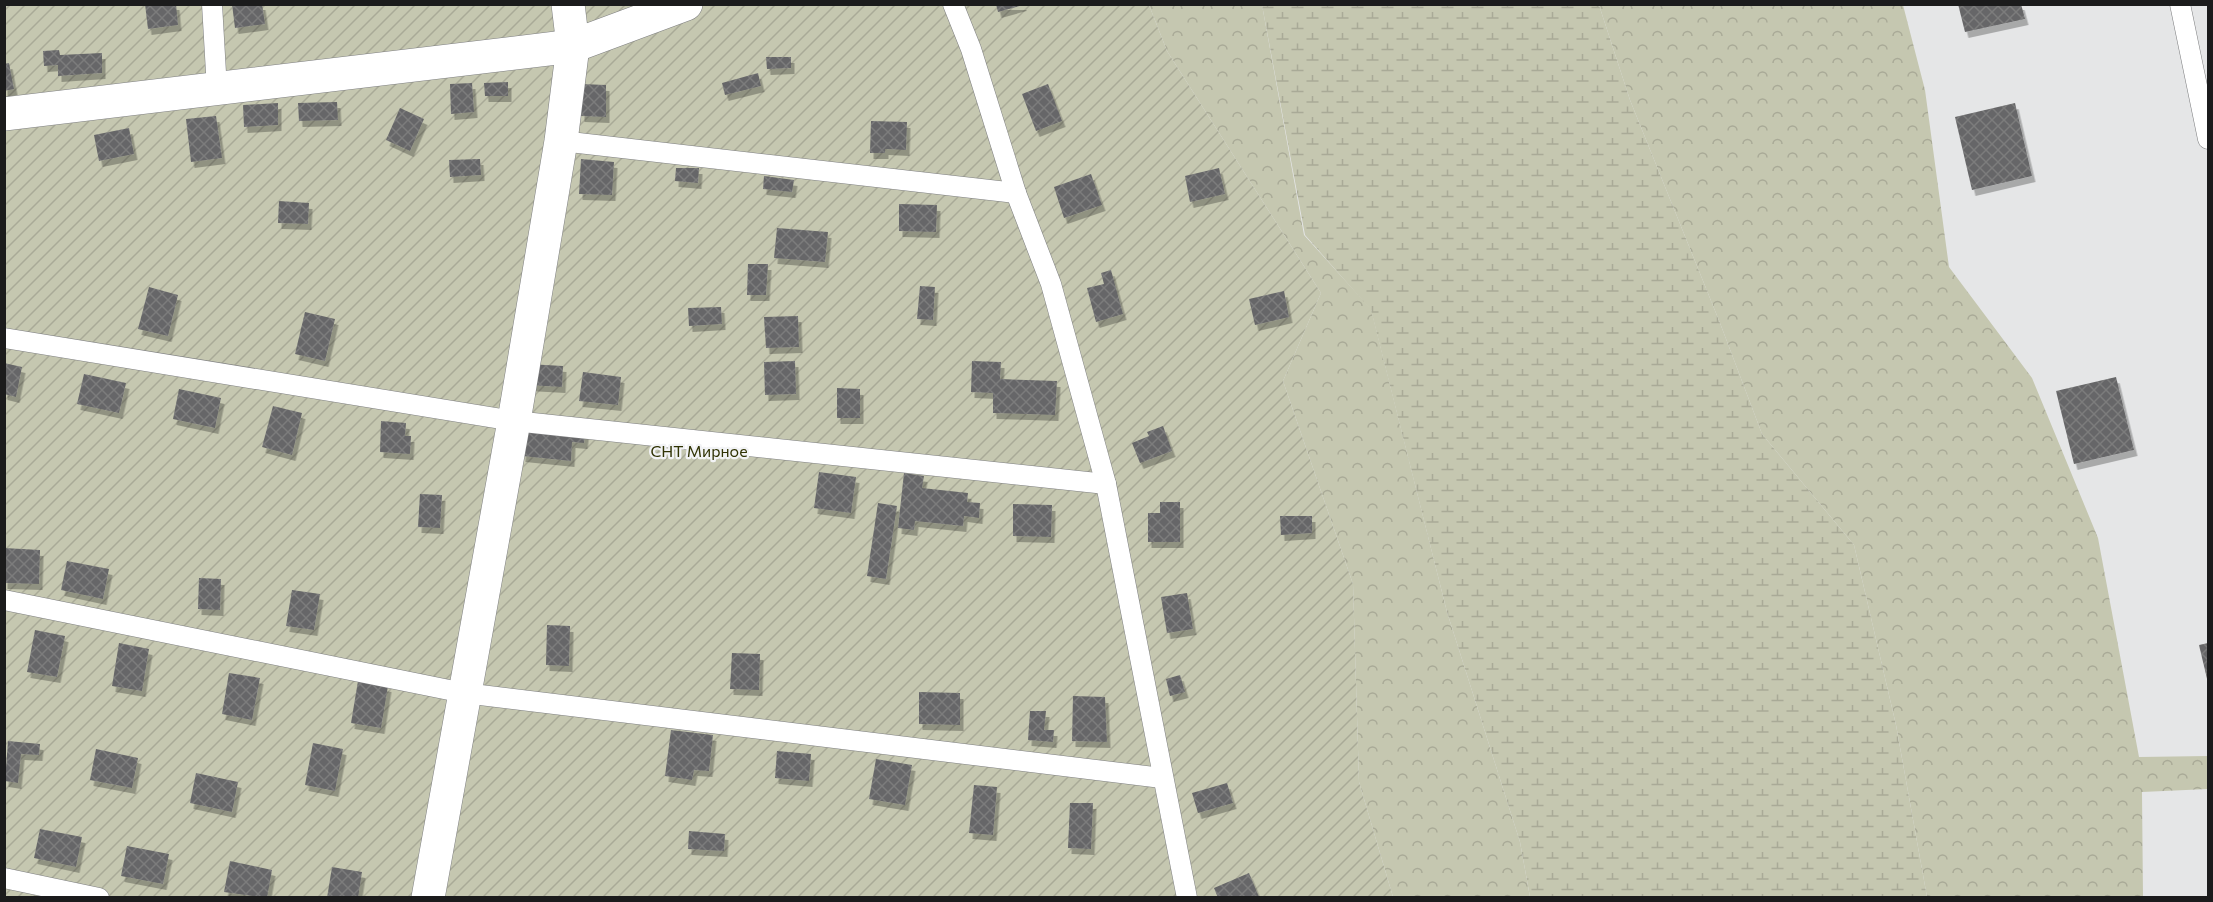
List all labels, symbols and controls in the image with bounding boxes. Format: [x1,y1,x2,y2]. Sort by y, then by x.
park label: СНТ Мирное [650,441,748,460]

